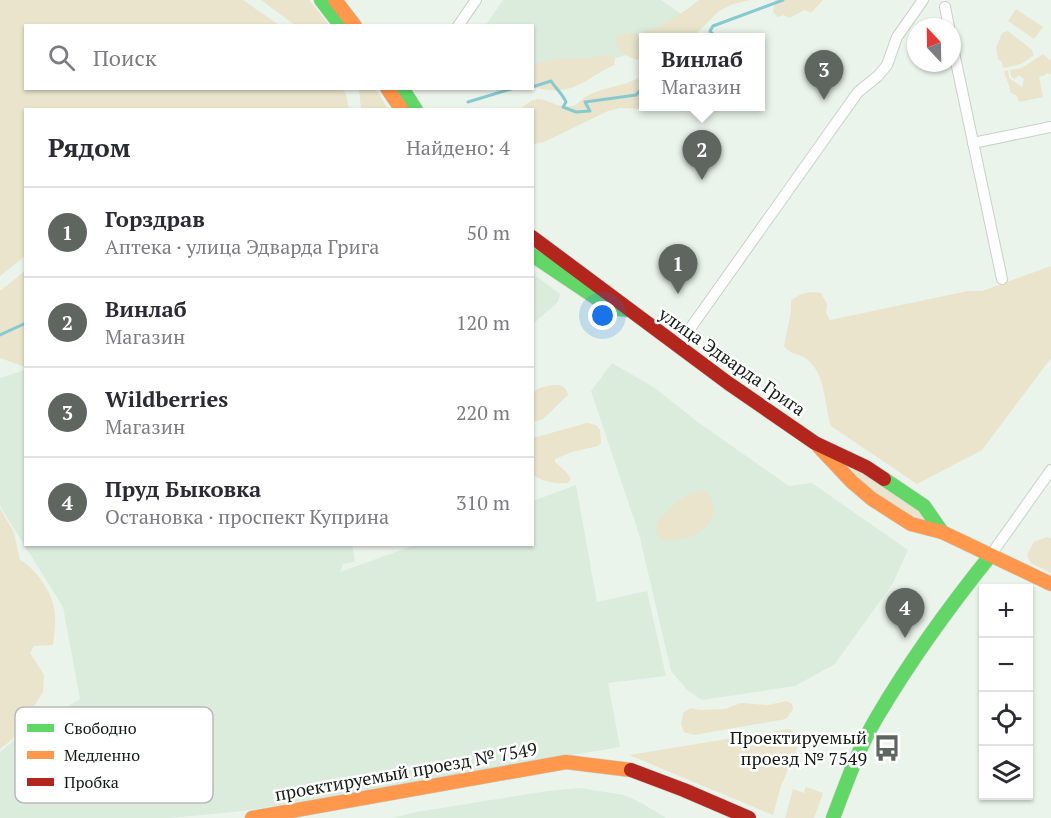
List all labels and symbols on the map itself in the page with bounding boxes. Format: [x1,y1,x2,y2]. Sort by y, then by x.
north arrow [907,18,961,72]
pin: 3 [804,51,844,100]
pin: 2 [682,130,722,180]
pin: 1 [658,244,698,294]
your location [588,301,617,330]
street label: улица Эдварда Грига [654,301,811,421]
pin: 4 [886,588,924,638]
legend [15,707,213,803]
text: Свободно [64,717,137,739]
place label: Проектируемый проезд № 7549 [730,725,867,770]
bus stop icon: Проектируемый проезд № 7549 [872,733,902,763]
street label: проектируемый проезд № 7549 [273,736,539,806]
text: Медленно [64,744,140,766]
text: Пробка [64,771,119,793]

